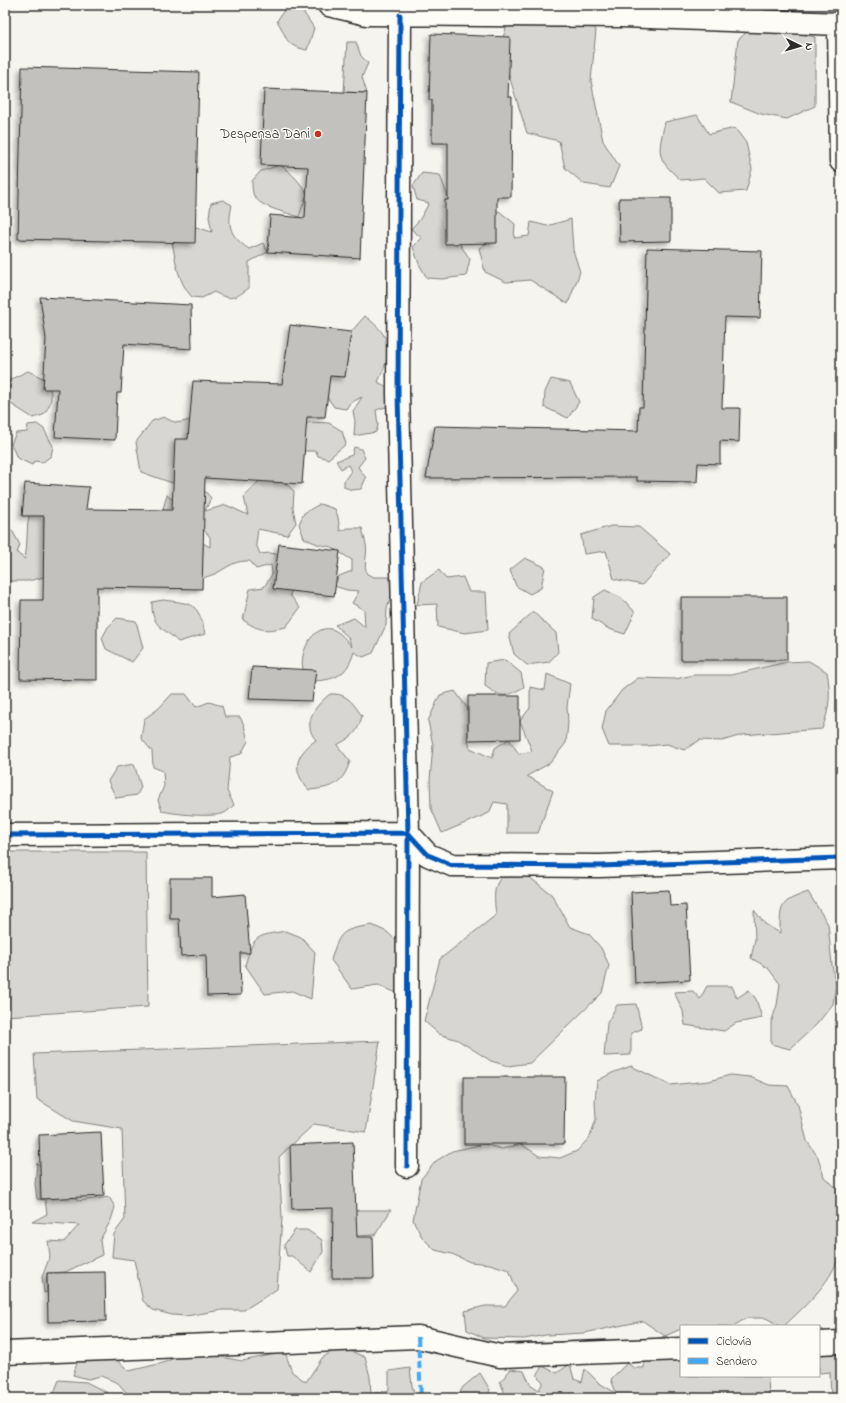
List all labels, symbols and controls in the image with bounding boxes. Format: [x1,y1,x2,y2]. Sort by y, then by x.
north arrow [780,26,820,66]
text: N [801,42,817,51]
place label: Despensa Dani [219,124,310,145]
marker: Despensa Dani [313,129,323,139]
legend [680,1325,820,1377]
text: Ciclovía [716,1333,752,1351]
text: Sendero [716,1353,757,1371]

